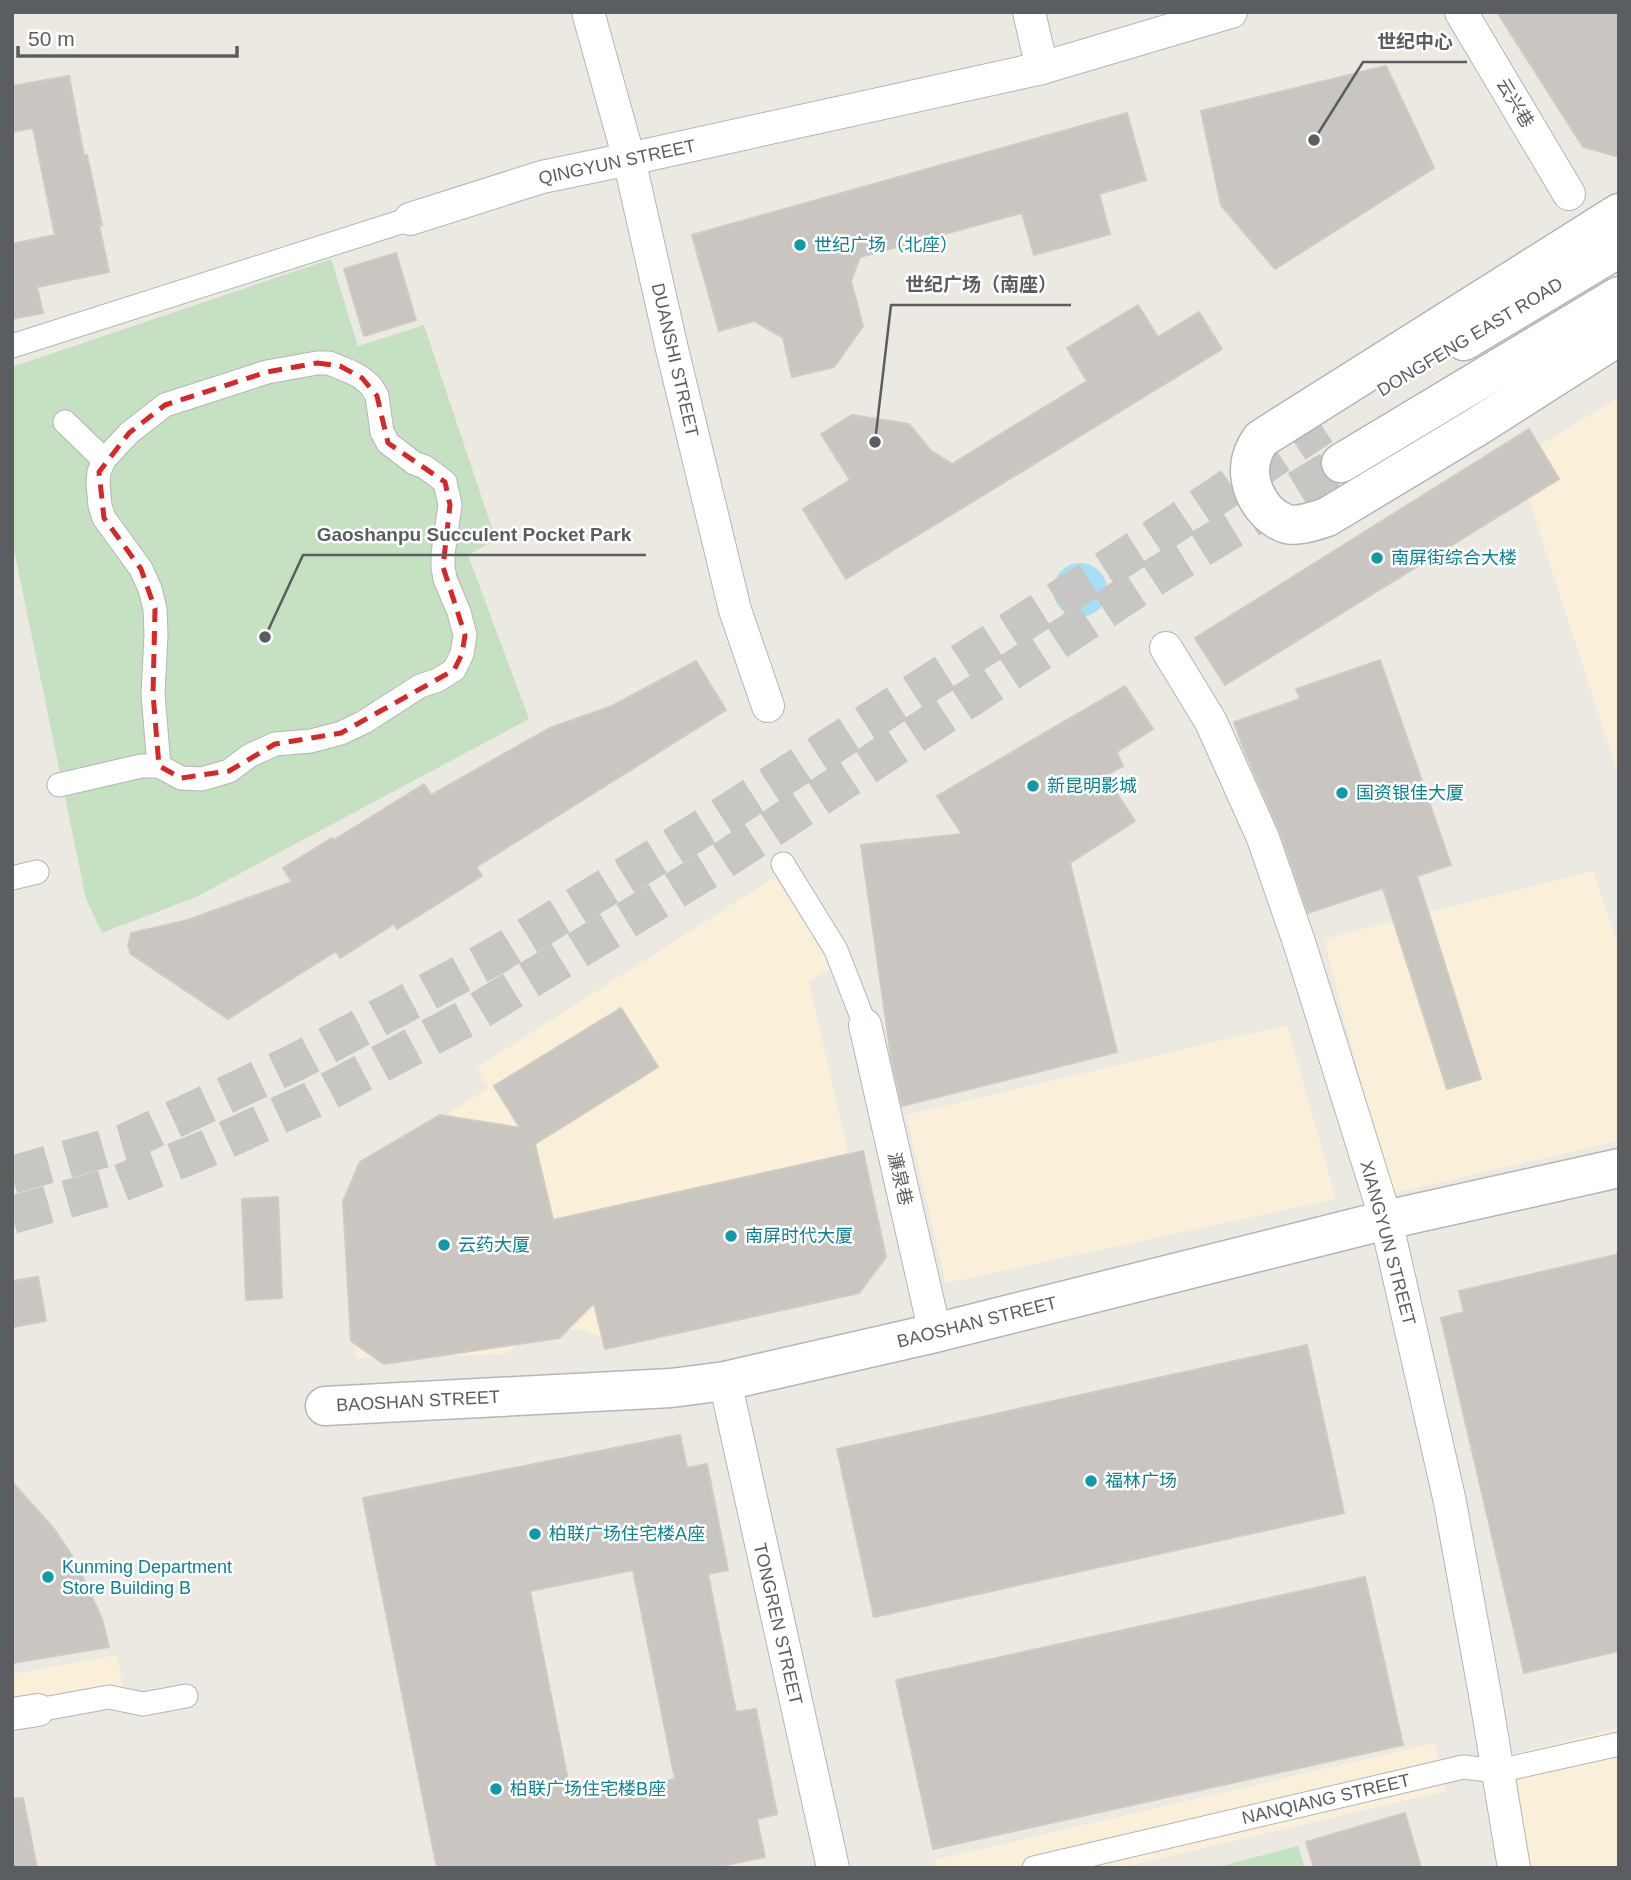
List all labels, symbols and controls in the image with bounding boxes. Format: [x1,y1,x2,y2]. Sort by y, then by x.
scale bar [18,14,236,58]
callout: 世纪中心 [1363,22,1467,62]
text: 50 m [28,27,75,50]
text: 世纪中心 [1377,31,1453,52]
street label: 云兴巷 [1493,75,1537,131]
street label: QINGYUN STREET [537,136,697,188]
place label: 世纪广场（北座） [814,235,958,255]
marker: 世纪广场（北座） [792,237,808,253]
callout: 世纪广场（南座） [891,265,1071,305]
text: 世纪广场（南座） [905,274,1057,295]
street label: DONGFENG EAST ROAD [1374,274,1566,400]
street label: DUANSHI STREET [648,281,702,439]
callout: Gaoshanpu Succulent Pocket Park [303,515,646,555]
text: Gaoshanpu Succulent Pocket Park [317,524,632,545]
place label: 南屏街综合大楼 [1391,548,1517,568]
marker: 南屏街综合大楼 [1369,550,1385,566]
place label: 新昆明影城 [1047,776,1137,796]
marker: 新昆明影城 [1025,778,1041,794]
place label: 国资银佳大厦 [1356,783,1464,803]
marker: 国资银佳大厦 [1334,785,1350,801]
street label: 濂泉巷 [884,1150,916,1208]
street label: XIANGYUN STREET [1356,1158,1420,1328]
place label: 南屏时代大厦 [745,1226,853,1246]
marker: 南屏时代大厦 [723,1228,739,1244]
place label: 云药大厦 [458,1235,530,1255]
marker: 云药大厦 [436,1237,452,1253]
street label: BAOSHAN STREET [895,1292,1059,1352]
street label: BAOSHAN STREET [336,1387,500,1415]
place label: 福林广场 [1105,1471,1177,1491]
marker: 福林广场 [1083,1473,1099,1489]
place label: 柏联广场住宅楼A座 [549,1524,705,1544]
marker: 柏联广场住宅楼A座 [527,1526,543,1542]
street label: TONGREN STREET [750,1541,806,1707]
place label: Kunming Department Store Building B [62,1557,232,1598]
marker: Kunming Department Store Building B [40,1569,56,1585]
street label: NANQIANG STREET [1240,1770,1412,1828]
place label: 柏联广场住宅楼B座 [510,1779,666,1799]
marker: 柏联广场住宅楼B座 [488,1781,504,1797]

